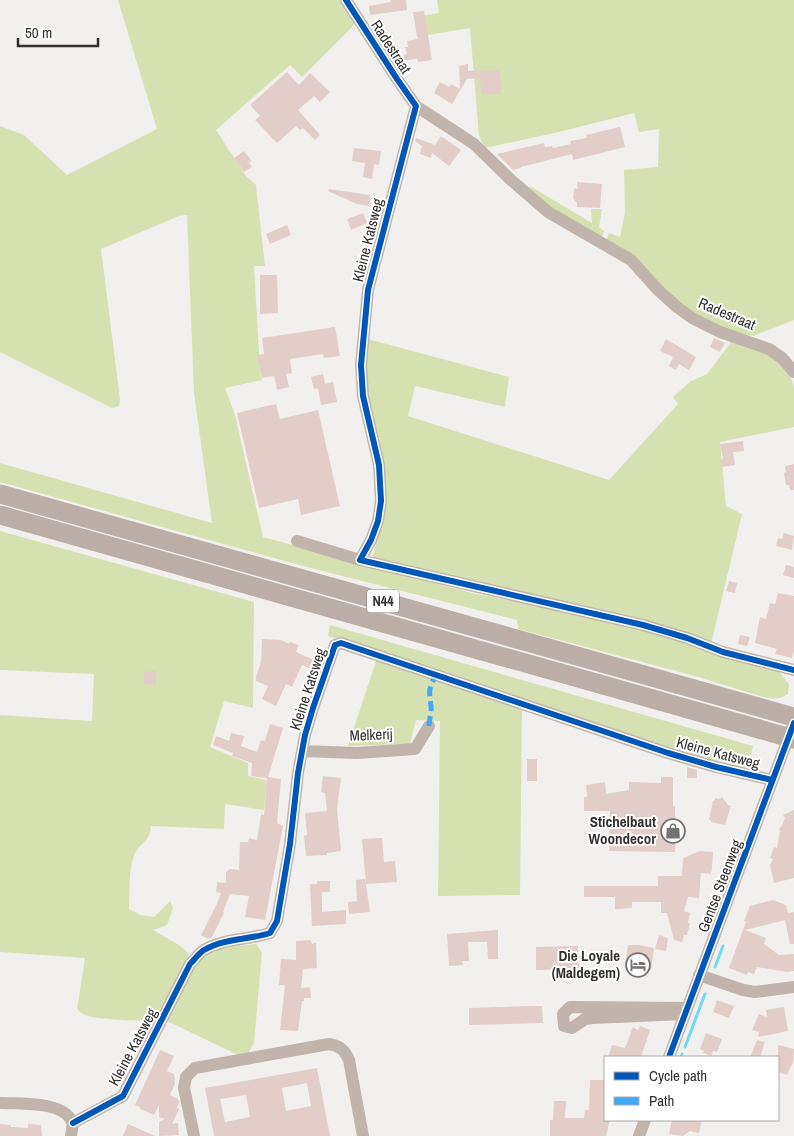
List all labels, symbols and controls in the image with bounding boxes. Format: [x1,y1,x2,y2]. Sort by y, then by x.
scale bar [18,15,98,47]
street label: Radestraat [366,16,417,78]
text: 50 m [25,22,52,43]
street label: Kleine Katsweg [347,196,388,284]
street label: Radestraat [695,292,760,335]
road number: N44 [367,590,399,612]
street label: Kleine Katsweg [284,645,331,733]
street label: Melkerij [349,723,393,746]
street label: Kleine Katsweg [674,731,762,774]
place label: Stichelbaut Woondecor [589,811,656,849]
shop icon: Stichelbaut Woondecor [660,818,686,844]
street label: Gentse Steenweg [692,836,747,935]
place label: Die Loyale (Maldegem) [552,945,620,983]
hotel icon: Die Loyale (Maldegem) [625,952,651,978]
street label: Kleine Katsweg [103,1004,162,1089]
legend [604,1056,779,1121]
text: Cycle path [649,1065,707,1086]
text: Path [649,1090,674,1111]

